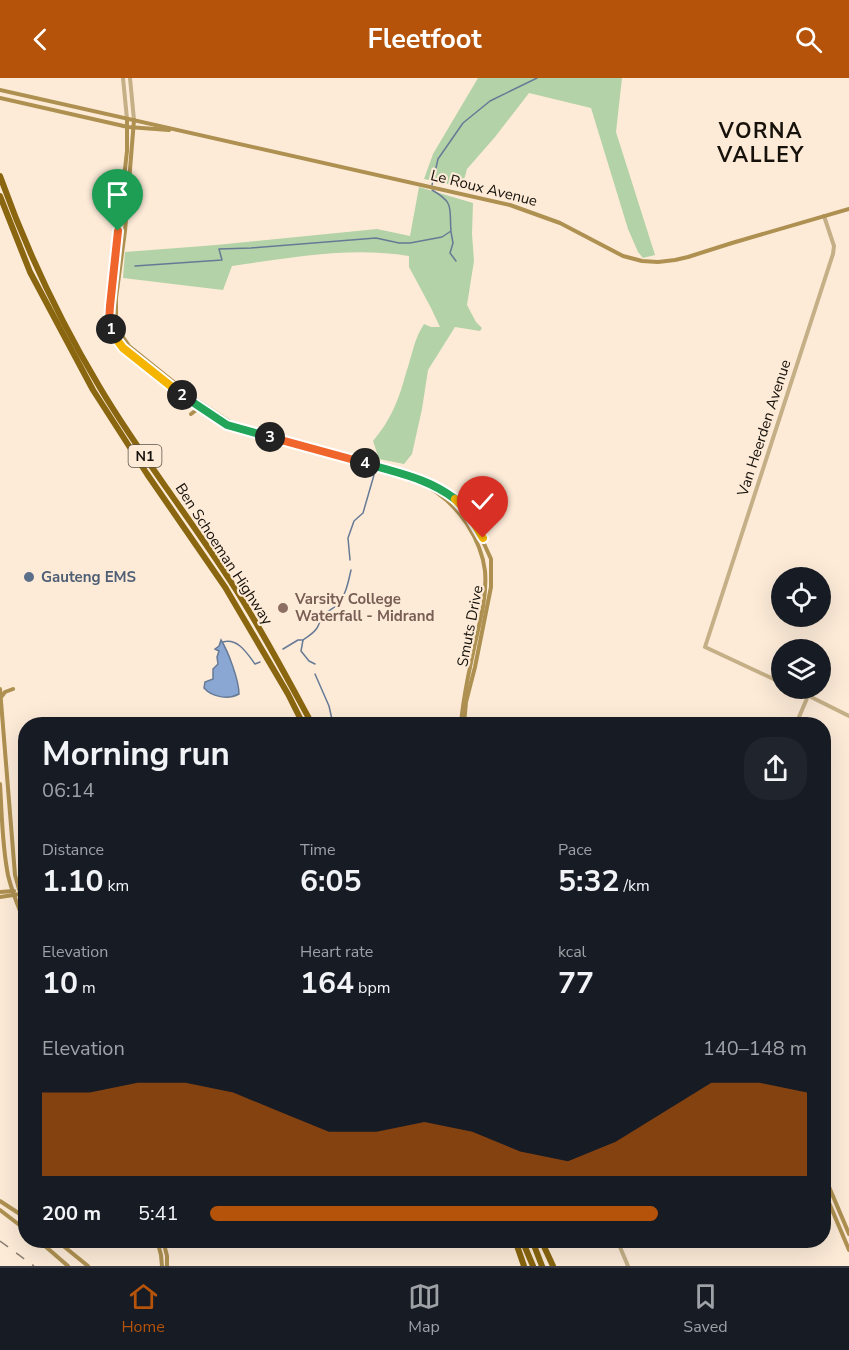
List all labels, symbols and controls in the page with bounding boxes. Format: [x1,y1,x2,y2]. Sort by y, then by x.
text: Fleetfoot [368,21,482,58]
icon: back [24,23,57,56]
icon: search [792,23,825,56]
district label: VORNA VALLEY [716,117,805,169]
street label: Le Roux Avenue [429,165,539,211]
pin [92,169,143,231]
icon: arrive [101,178,134,211]
pin: 1 [96,314,126,344]
text: 1 [106,318,116,340]
street label: Van Heerden Avenue [732,357,796,500]
pin: 2 [167,380,197,410]
text: 2 [177,384,187,406]
pin: 3 [255,422,285,452]
text: 3 [265,426,275,448]
road number: N1 [128,445,162,467]
pin: 4 [350,448,380,478]
text: 4 [360,452,370,474]
pin [457,476,508,538]
street label: Ben Schoeman Highway [171,479,277,629]
icon: check [466,485,499,518]
place label: Gauteng EMS [41,567,136,587]
map controls [771,567,831,699]
button: locate [771,567,831,627]
marker: Gauteng EMS [22,570,36,584]
street label: Smuts Drive [452,584,488,668]
place label: Varsity College Waterfall - Midrand [294,589,435,626]
marker: Varsity College Waterfall - Midrand [276,601,290,615]
button: layers [771,639,831,699]
text: Morning run [42,732,230,777]
button: share [744,737,807,800]
text: 06:14 [42,777,95,804]
text: Distance [42,839,104,861]
text: Time [300,839,336,861]
text: Pace [558,839,592,861]
text: 1.10 [42,861,103,902]
text: 6:05 [300,861,361,902]
text: 5:32 [558,861,619,902]
text: km [103,875,129,897]
text: /km [619,875,650,897]
text: Elevation [42,941,108,963]
text: Heart rate [300,941,373,963]
text: kcal [558,941,586,963]
text: 10 [42,963,78,1004]
text: 164 [300,963,354,1004]
text: 77 [558,963,594,1004]
text: m [78,977,96,999]
text: bpm [354,977,390,999]
text: Elevation [42,1035,125,1062]
text: 140–148 m [703,1035,807,1062]
text: 200 m [42,1200,101,1227]
text: 5:41 [138,1200,179,1227]
tab: Home [121,1280,165,1338]
tab: Map [408,1280,441,1338]
tab: Saved [683,1280,728,1338]

